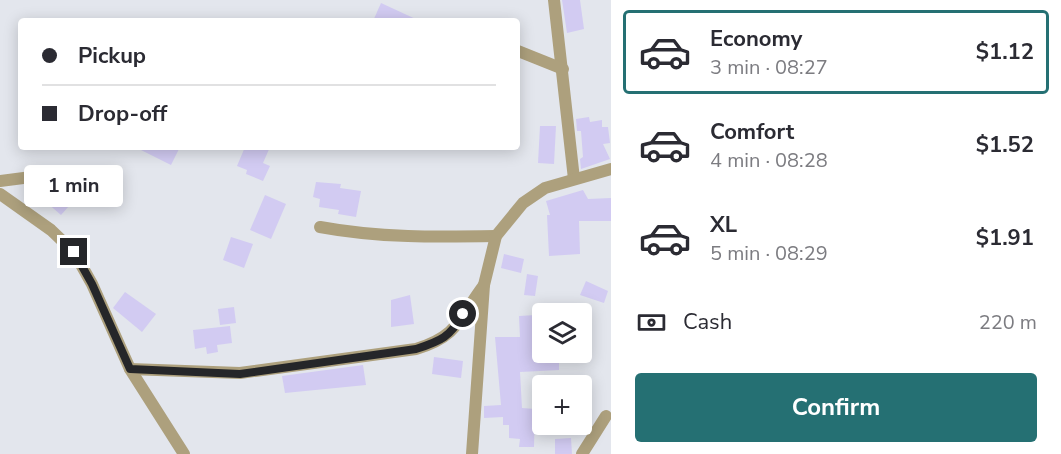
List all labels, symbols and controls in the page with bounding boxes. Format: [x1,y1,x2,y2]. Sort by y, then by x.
text: Economy [710,24,802,54]
icon: car [638,25,692,79]
text: $1.12 [976,37,1034,67]
text: Pickup [78,41,146,71]
text: 3 min · 08:27 [710,54,828,81]
text: Drop-off [78,99,167,129]
text: Comfort [710,117,794,147]
icon: car [638,118,692,172]
text: $1.52 [976,130,1034,160]
text: 4 min · 08:28 [710,147,828,174]
callout: 1 min [25,165,124,207]
text: 1 min [48,172,99,199]
text: XL [710,210,737,240]
icon: car [638,211,692,265]
text: $1.91 [976,223,1034,253]
route end [60,238,87,265]
text: 5 min · 08:29 [710,240,828,267]
route start [449,300,476,327]
map controls [532,303,592,435]
button: layers [532,303,592,363]
icon: cash [635,306,668,339]
text: Cash [683,307,732,337]
text: 220 m [979,309,1037,336]
button: Confirm [635,373,1037,442]
button: + [532,375,592,435]

